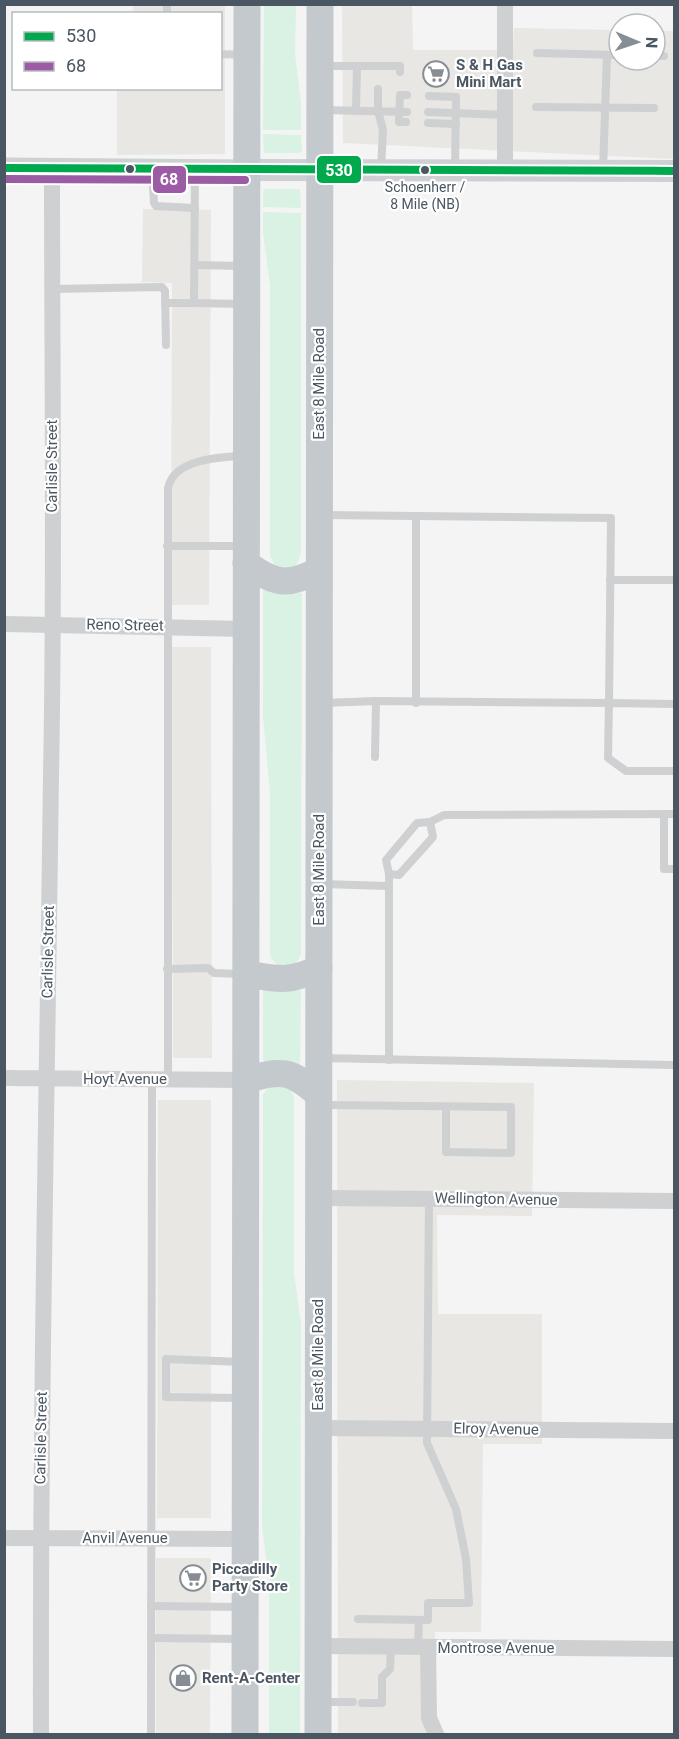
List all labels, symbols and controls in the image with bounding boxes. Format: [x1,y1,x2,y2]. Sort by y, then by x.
legend [12,12,222,90]
north arrow [607,12,667,72]
text: 530 [66,25,96,46]
text: N [642,37,661,48]
text: 68 [66,55,86,76]
place label: S & H Gas Mini Mart [456,56,523,91]
supermarket icon: S & H Gas Mini Mart [421,59,451,89]
line badge: 530 [316,155,362,184]
text: 530 [325,161,353,180]
unlabelled marker [124,163,136,175]
marker: Schoenherr / 8 Mile (NB) [419,164,431,176]
line badge: 68 [152,165,187,194]
text: 68 [160,170,178,189]
place label: Schoenherr / 8 Mile (NB) [385,179,465,213]
street label: East 8 Mile Road [310,328,328,440]
street label: Carlisle Street [43,419,61,512]
street label: Reno Street [86,615,164,635]
street label: East 8 Mile Road [310,814,328,926]
street label: Carlisle Street [38,905,58,999]
street label: Hoyt Avenue [83,1070,167,1088]
street label: Wellington Avenue [434,1189,558,1209]
street label: East 8 Mile Road [309,1299,327,1411]
street label: Carlisle Street [31,1391,51,1485]
street label: Elroy Avenue [453,1419,539,1439]
street label: Anvil Avenue [82,1529,168,1547]
place label: Piccadilly Party Store [212,1560,288,1595]
supermarket icon: Piccadilly Party Store [178,1563,208,1593]
street label: Montrose Avenue [438,1639,554,1657]
shop icon: Rent-A-Center [168,1663,198,1693]
place label: Rent-A-Center [202,1669,301,1687]

